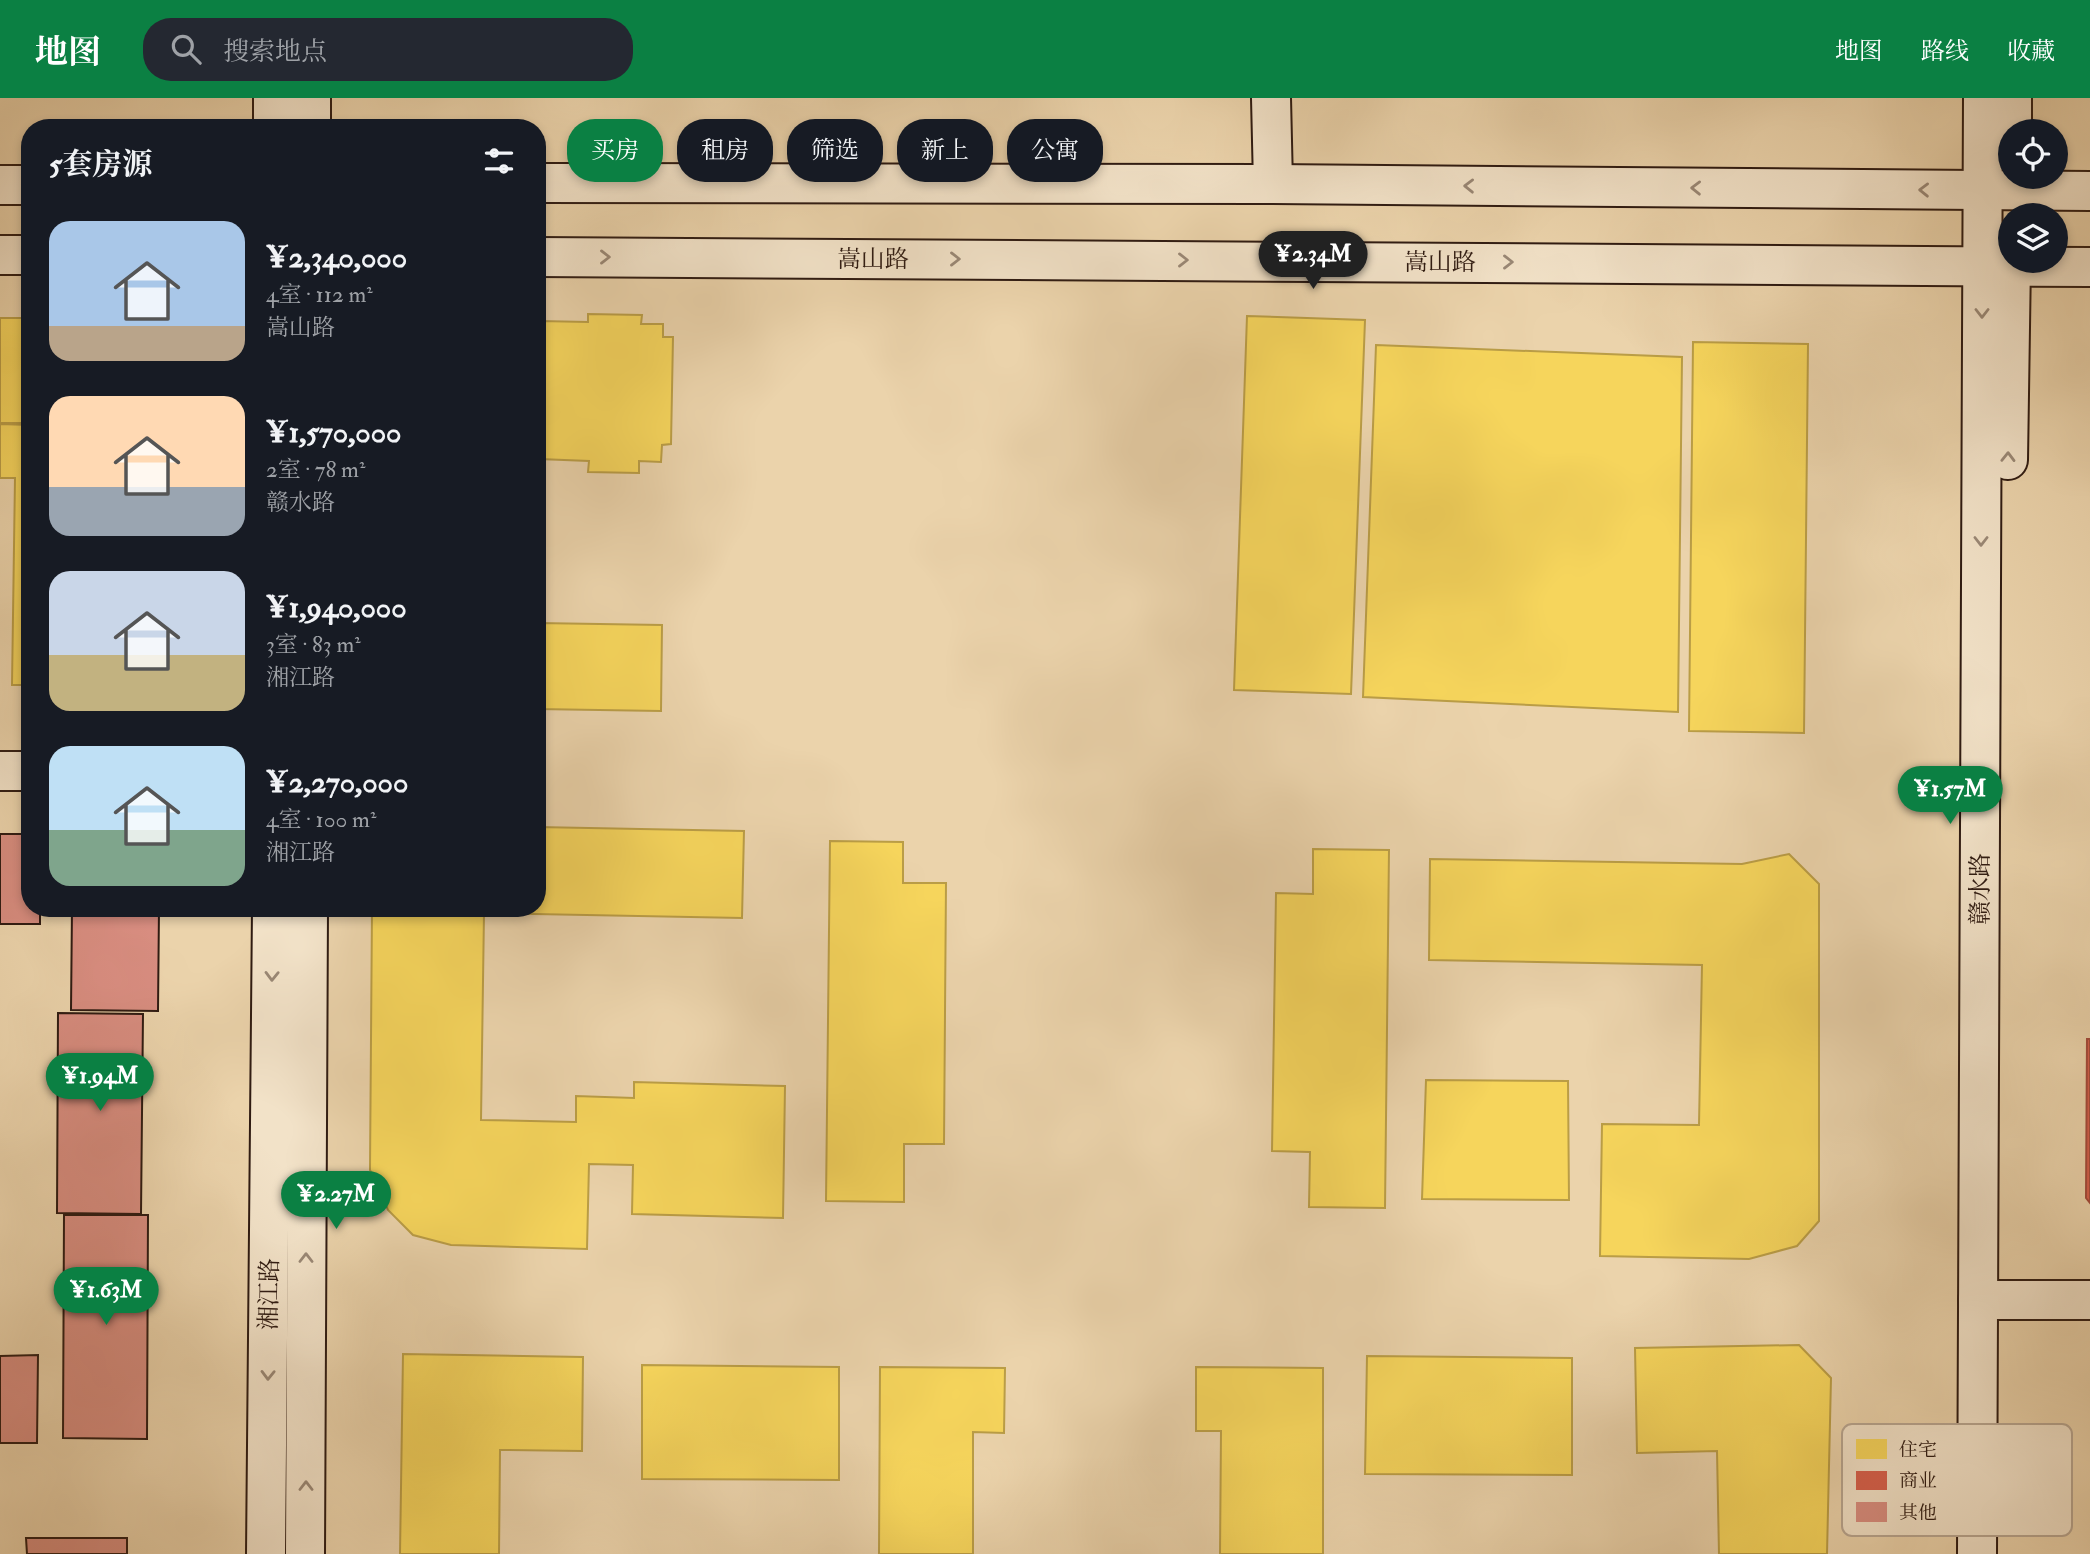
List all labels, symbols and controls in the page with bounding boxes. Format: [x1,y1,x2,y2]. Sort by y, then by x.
search box [143,18,633,81]
icon: search [167,30,205,68]
text: 地图 [35,32,101,73]
text: 搜索地点 [223,36,327,68]
text: 地图 [1835,36,1883,67]
text: 路线 [1921,36,1969,67]
text: 收藏 [2007,36,2055,67]
chip: 买房 [567,119,663,182]
chip: 租房 [677,119,773,182]
chip: 筛选 [787,119,883,182]
chip: 新上 [897,119,993,182]
chip: 公寓 [1007,119,1103,182]
map controls [1998,119,2068,273]
button: locate [1998,119,2068,189]
icon: filters [480,142,518,180]
text: 5套房源 [49,146,152,183]
one-way arrow [1463,178,1474,194]
one-way arrow [1691,180,1701,196]
one-way arrow [1918,182,1929,198]
button: layers [1998,203,2068,273]
pin: ¥2.34M [1256,232,1370,291]
text: ¥2,340,000 [266,239,407,276]
text: ¥2.34M [1275,239,1351,268]
street label: 嵩山路 [837,244,909,275]
street label: 嵩山路 [1404,247,1476,278]
icon: home [105,249,189,333]
one-way arrow [601,249,611,265]
one-way arrow [951,251,961,267]
one-way arrow [1178,253,1189,268]
one-way arrow [1504,254,1514,270]
text: 4室 · 112 m² [266,280,373,309]
one-way arrow [1974,308,1990,319]
text: 嵩山路 [266,313,335,342]
text: ¥1,570,000 [266,414,401,451]
icon: home [105,424,189,508]
one-way arrow [2000,451,2016,462]
text: 2室 · 78 m² [266,455,365,484]
text: 赣水路 [266,488,335,517]
one-way arrow [1973,536,1989,546]
text: ¥1,940,000 [266,589,407,626]
icon: home [105,599,189,683]
text: 3室 · 83 m² [266,630,361,659]
text: 湘江路 [266,663,335,692]
text: ¥2,270,000 [266,764,408,801]
pin: ¥1.57M [1893,766,2007,826]
icon: home [105,774,189,858]
text: ¥1.57M [1914,774,1986,803]
text: 4室 · 100 m² [266,805,376,834]
text: 湘江路 [266,838,335,867]
street label: 赣水路 [1965,853,1996,925]
one-way arrow [264,972,280,982]
pin: ¥1.94M [43,1054,157,1113]
text: ¥1.94M [62,1061,138,1090]
pin: ¥2.27M [279,1172,393,1231]
text: ¥2.27M [297,1179,375,1208]
one-way arrow [298,1253,314,1263]
street label: 湘江路 [253,1258,286,1330]
pin: ¥1.63M [49,1268,163,1327]
text: ¥1.63M [70,1275,142,1304]
one-way arrow [260,1371,276,1381]
legend [1842,1424,2072,1536]
text: 住宅 [1899,1438,1937,1462]
text: 商业 [1899,1469,1937,1493]
one-way arrow [298,1480,314,1491]
text: 其他 [1899,1501,1937,1525]

